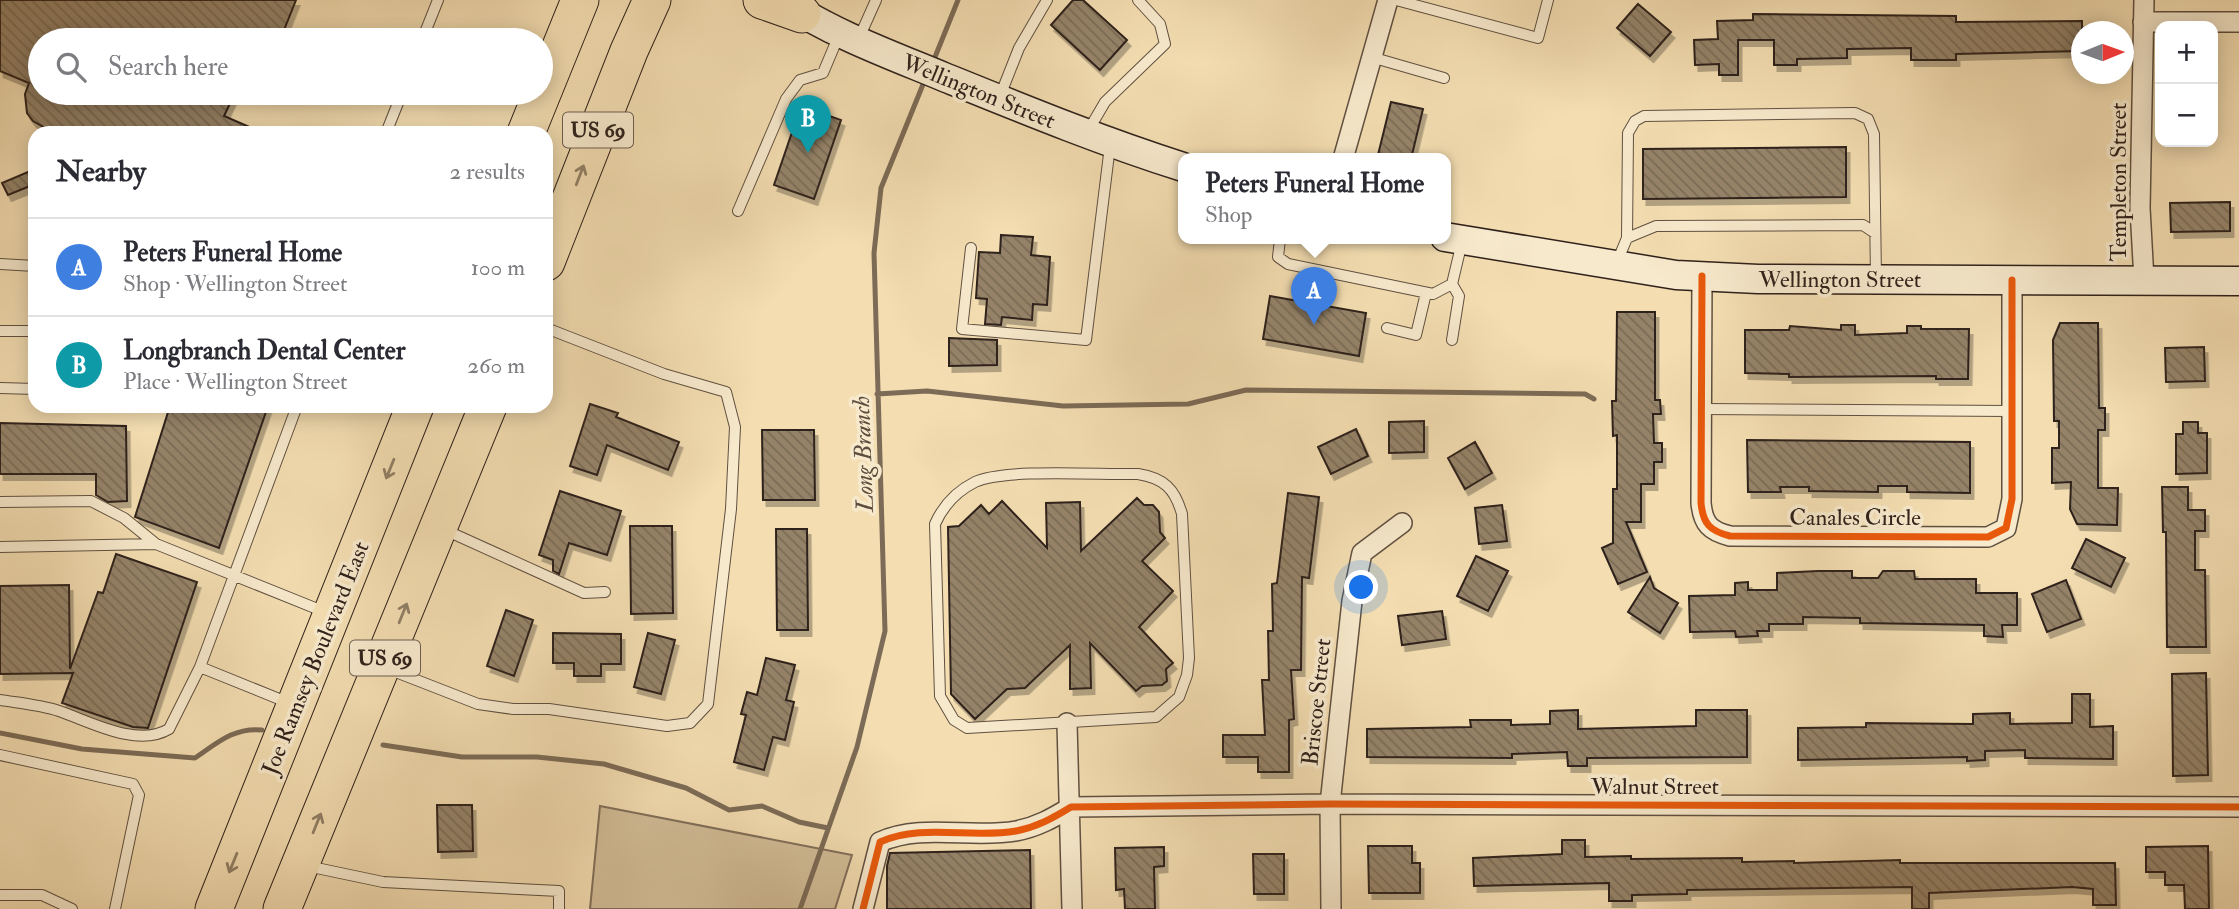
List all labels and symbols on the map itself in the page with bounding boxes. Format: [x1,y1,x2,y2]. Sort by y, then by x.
north arrow [2071,21,2134,84]
street label: Wellington Street [897,47,1060,135]
pin: B [785,95,831,153]
street label: Templeton Street [2104,102,2134,262]
road number: US 69 [563,113,633,148]
one-way arrow [574,165,587,187]
street label: Wellington Street [1758,265,1921,294]
pin: A [1291,267,1337,325]
water label: Long Branch [846,395,881,514]
one-way arrow [382,458,395,480]
street label: Canales Circle [1789,503,1921,532]
street label: Joe Ramsey Boulevard East [255,537,376,780]
your location [1344,570,1378,604]
one-way arrow [397,602,410,624]
street label: Briscoe Street [1295,637,1338,767]
road number: US 69 [350,640,420,676]
street label: Walnut Street [1590,772,1719,801]
one-way arrow [311,813,324,835]
one-way arrow [226,851,239,873]

